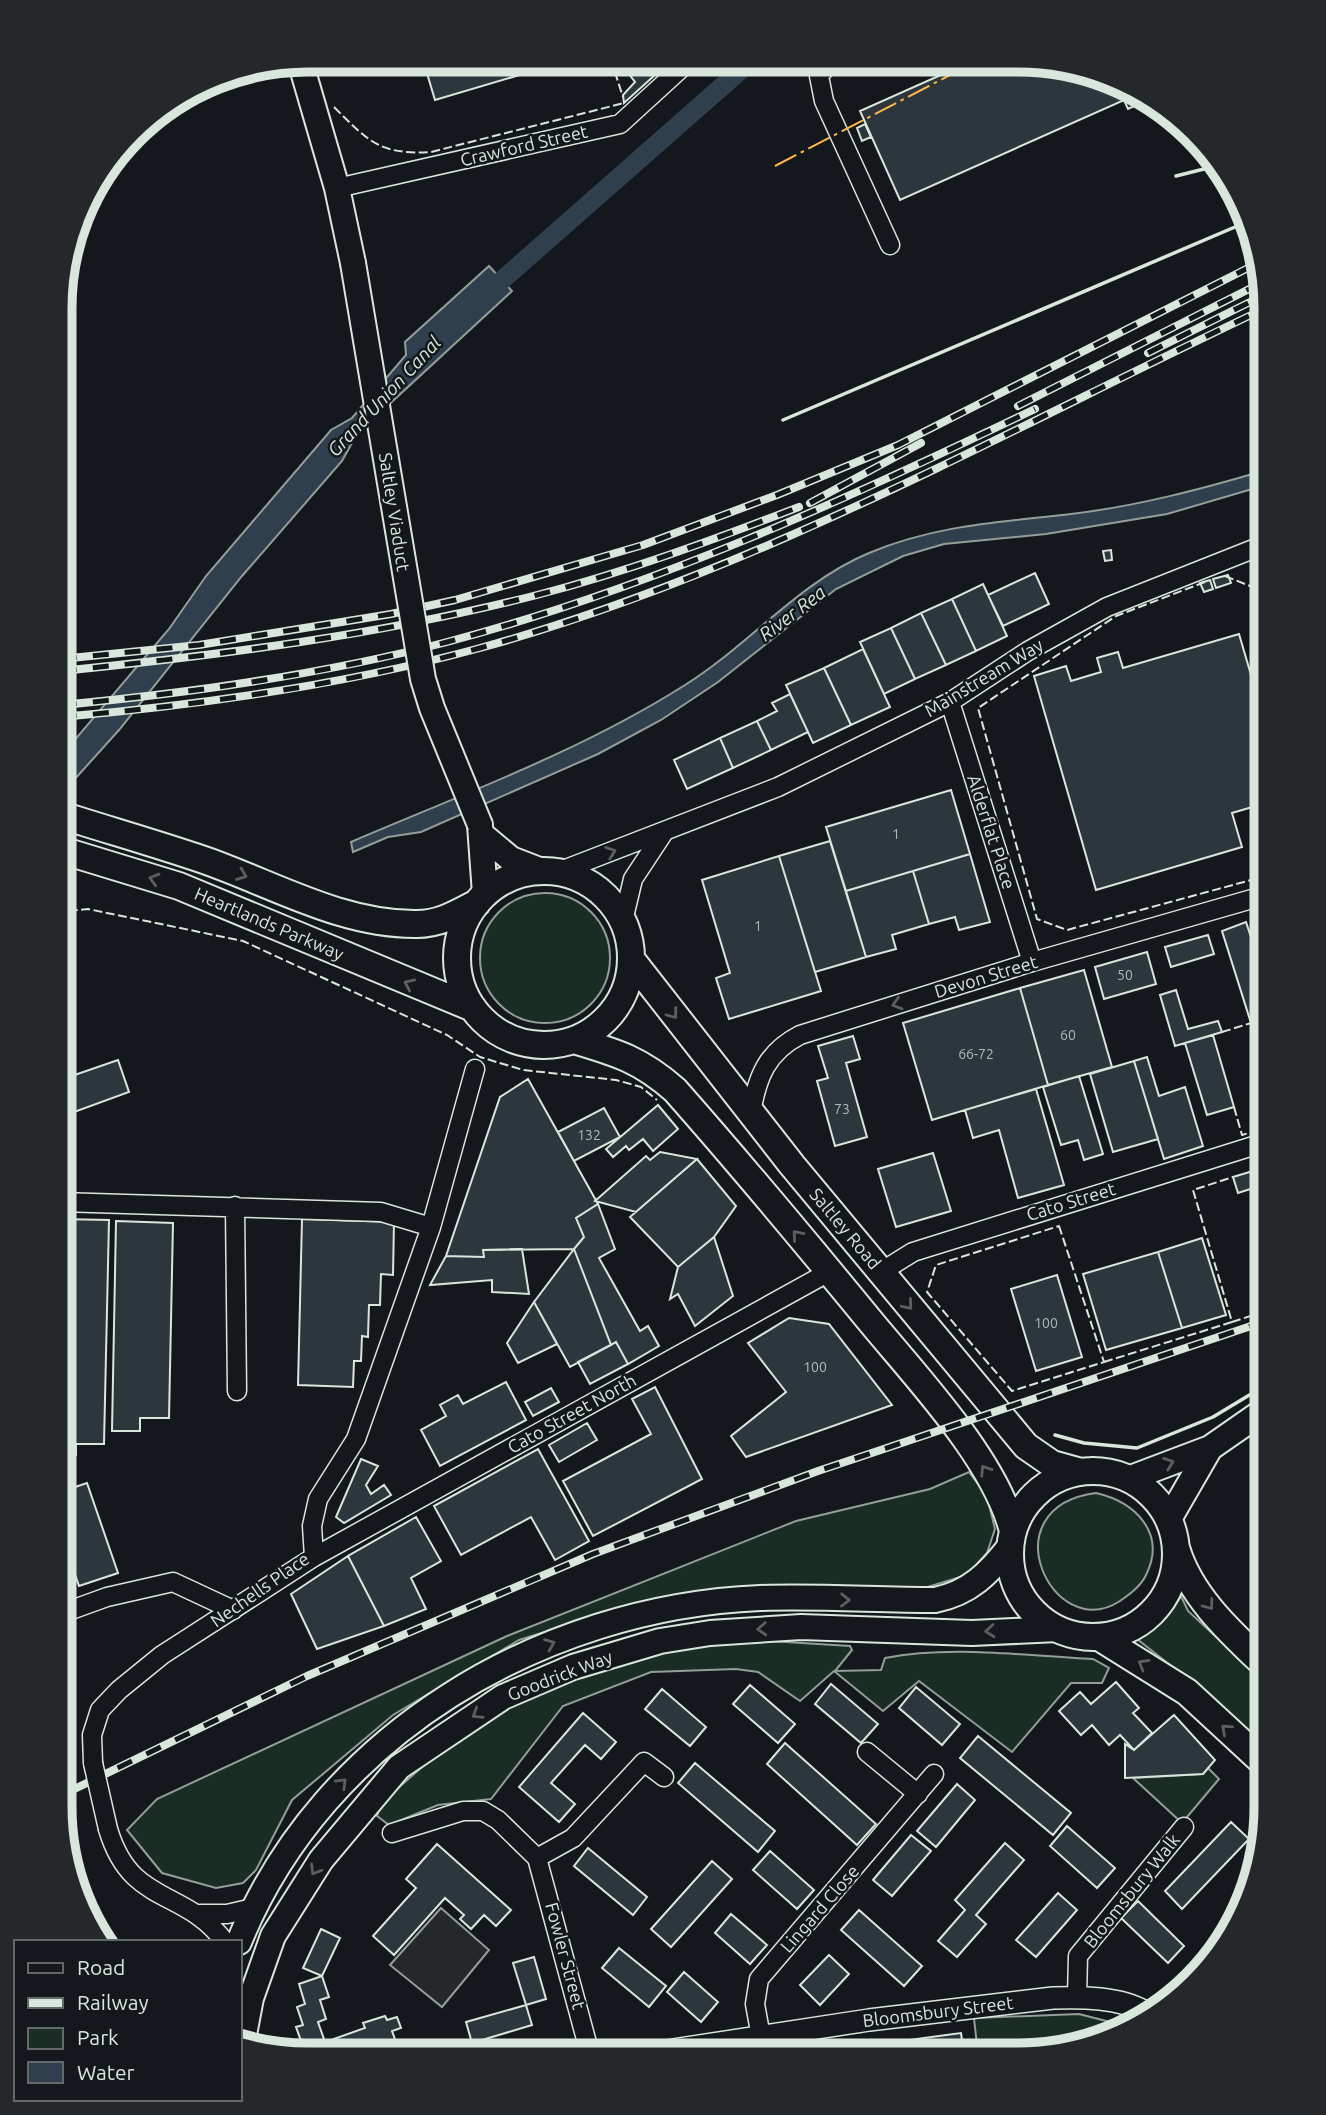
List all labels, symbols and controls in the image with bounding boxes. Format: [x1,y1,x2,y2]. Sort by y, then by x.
street label: Crawford Street [458,121,589,169]
water label: Grand Union Canal [323,331,446,461]
street label: Saltley Viaduct [376,451,414,573]
water label: River Rea [754,581,830,645]
street label: Mainstream Way [921,634,1046,720]
street label: Alderflat Place [964,772,1020,891]
house number: 1 [892,826,900,842]
one-way arrow [604,846,616,860]
one-way arrow [235,866,247,880]
one-way arrow [148,872,160,887]
street label: Heartlands Parkway [192,883,347,964]
house number: 1 [754,918,762,934]
street label: Devon Street [932,951,1040,1001]
house number: 50 [1117,967,1133,983]
one-way arrow [404,978,417,992]
one-way arrow [891,996,903,1011]
one-way arrow [664,1006,677,1018]
house number: 60 [1060,1027,1076,1043]
house number: 66-72 [958,1046,994,1062]
house number: 73 [834,1101,850,1117]
house number: 132 [577,1127,601,1143]
street label: Cato Street [1024,1178,1118,1224]
street label: Saltley Road [806,1184,885,1273]
one-way arrow [793,1230,805,1243]
one-way arrow [900,1296,912,1309]
house number: 100 [1034,1315,1058,1331]
house number: 100 [803,1359,827,1375]
street label: Cato Street North [504,1369,639,1457]
one-way arrow [1163,1458,1175,1472]
one-way arrow [980,1465,993,1478]
street label: Nechells Place [206,1548,313,1631]
one-way arrow [840,1592,851,1608]
one-way arrow [1200,1597,1213,1610]
one-way arrow [757,1621,768,1636]
one-way arrow [984,1623,995,1638]
one-way arrow [543,1638,555,1652]
street label: Goodrick Way [504,1646,615,1704]
one-way arrow [1138,1659,1151,1672]
one-way arrow [472,1705,485,1718]
one-way arrow [1222,1725,1235,1737]
one-way arrow [334,1778,347,1791]
street label: Bloomsbury Walk [1079,1829,1183,1951]
street label: Lingard Close [776,1861,863,1956]
one-way arrow [310,1862,323,1875]
street label: Fowler Street [542,1900,590,2011]
legend [14,1940,242,2101]
text: Road [77,1955,125,1979]
text: Railway [77,1990,149,2014]
street label: Bloomsbury Street [861,1992,1014,2030]
text: Park [77,2025,119,2049]
text: Water [77,2060,135,2084]

